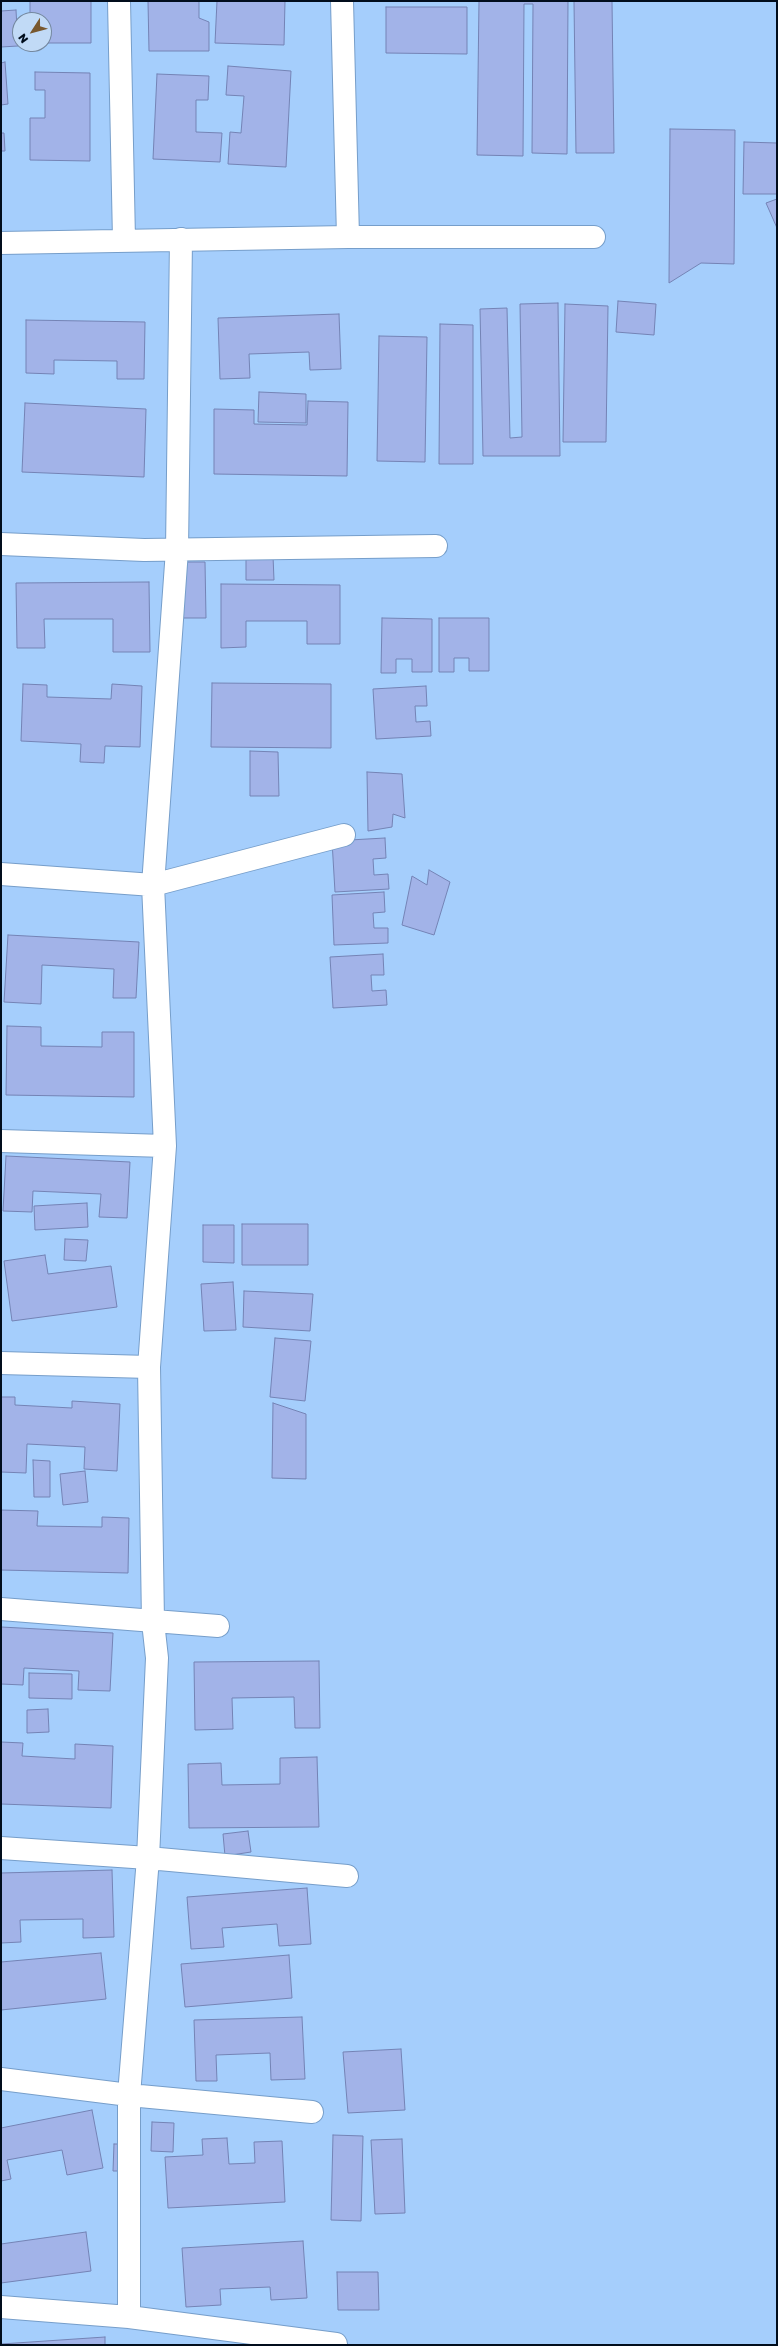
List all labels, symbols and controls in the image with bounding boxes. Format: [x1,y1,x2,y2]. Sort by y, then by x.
north arrow [12,12,52,52]
text: N [15,32,30,46]

